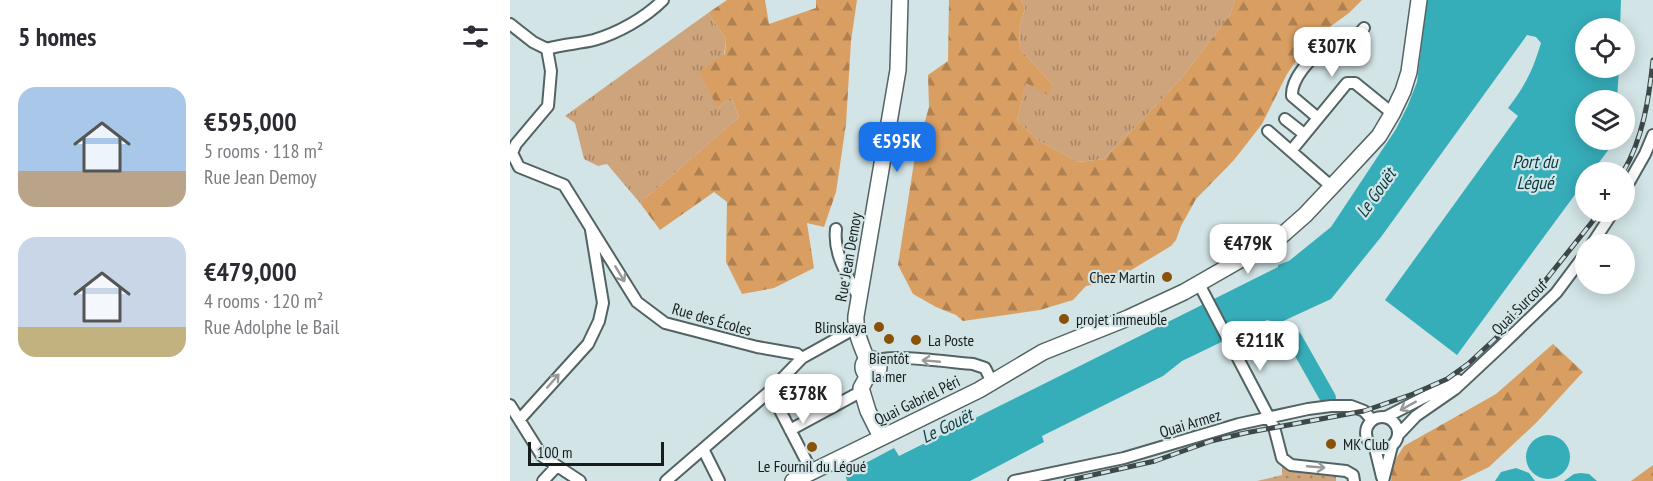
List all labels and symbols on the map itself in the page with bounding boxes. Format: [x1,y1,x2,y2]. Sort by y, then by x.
pin: €307K [1290,27,1374,78]
pin: €595K [855,122,939,173]
water label: Port du Légué [1512,150,1559,194]
water label: Le Gouët [1350,162,1402,222]
street label: Rue Jean Demoy [830,211,866,303]
pin: €479K [1206,224,1290,275]
one-way arrow [615,265,627,282]
place label: Chez Martin [1089,267,1155,287]
marker: Chez Martin [1160,270,1174,284]
street label: Quai Surcouf [1487,274,1552,339]
street label: Rue des Écoles [670,298,754,340]
place label: projet immeuble [1076,309,1167,329]
marker: projet immeuble [1057,312,1071,326]
place label: Blinskaya [815,317,867,337]
marker: Blinskaya [872,320,886,334]
pin: €211K [1218,321,1302,372]
place label: La Poste [928,330,974,350]
marker: Bientôt la mer [882,332,896,346]
marker: La Poste [909,333,923,347]
place label: Bientôt la mer [869,348,910,386]
one-way arrow [921,355,941,366]
street label: Quai Gabriel Péri [871,371,963,429]
one-way arrow [546,374,560,389]
pin: €378K [761,374,845,425]
one-way arrow [1400,400,1417,412]
water label: Le Gouët [917,402,978,448]
street label: Quai Armez [1157,404,1223,442]
place label: MK Club [1343,434,1389,454]
marker: MK Club [1324,437,1338,451]
scale bar [528,439,664,466]
marker: Le Fournil du Légué [805,440,819,454]
place label: Le Fournil du Légué [758,456,866,476]
one-way arrow [1305,462,1325,473]

